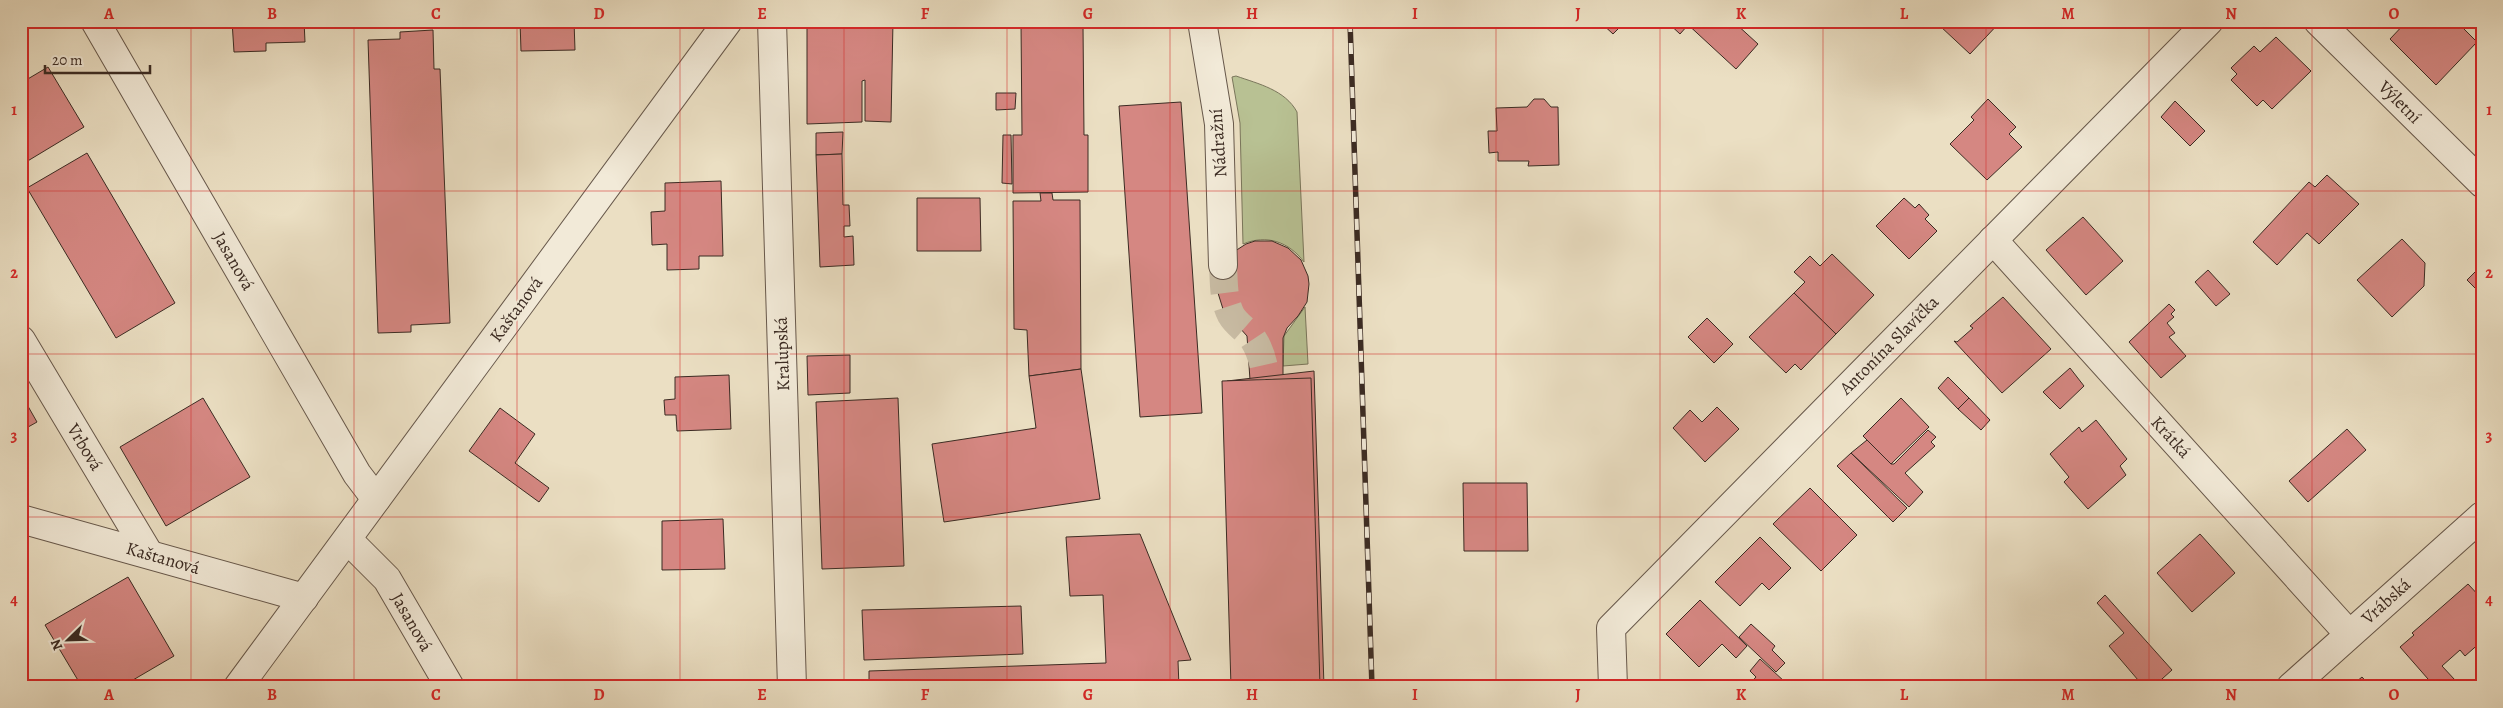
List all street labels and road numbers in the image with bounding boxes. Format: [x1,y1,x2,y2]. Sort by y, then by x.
street label: Výletní [2372,74,2427,129]
street label: Nádražní [1204,108,1232,178]
street label: Jasanová [208,227,261,295]
street label: Kaštanová [484,271,548,347]
street label: Antonína Slavíčka [1833,290,1944,401]
street label: Kralupská [769,316,795,392]
street label: Krátká [2146,411,2197,464]
street label: Vrbová [61,418,109,476]
street label: Kaštanová [123,536,203,580]
street label: Vrábská [2355,572,2416,630]
street label: Jasanová [386,588,439,656]

